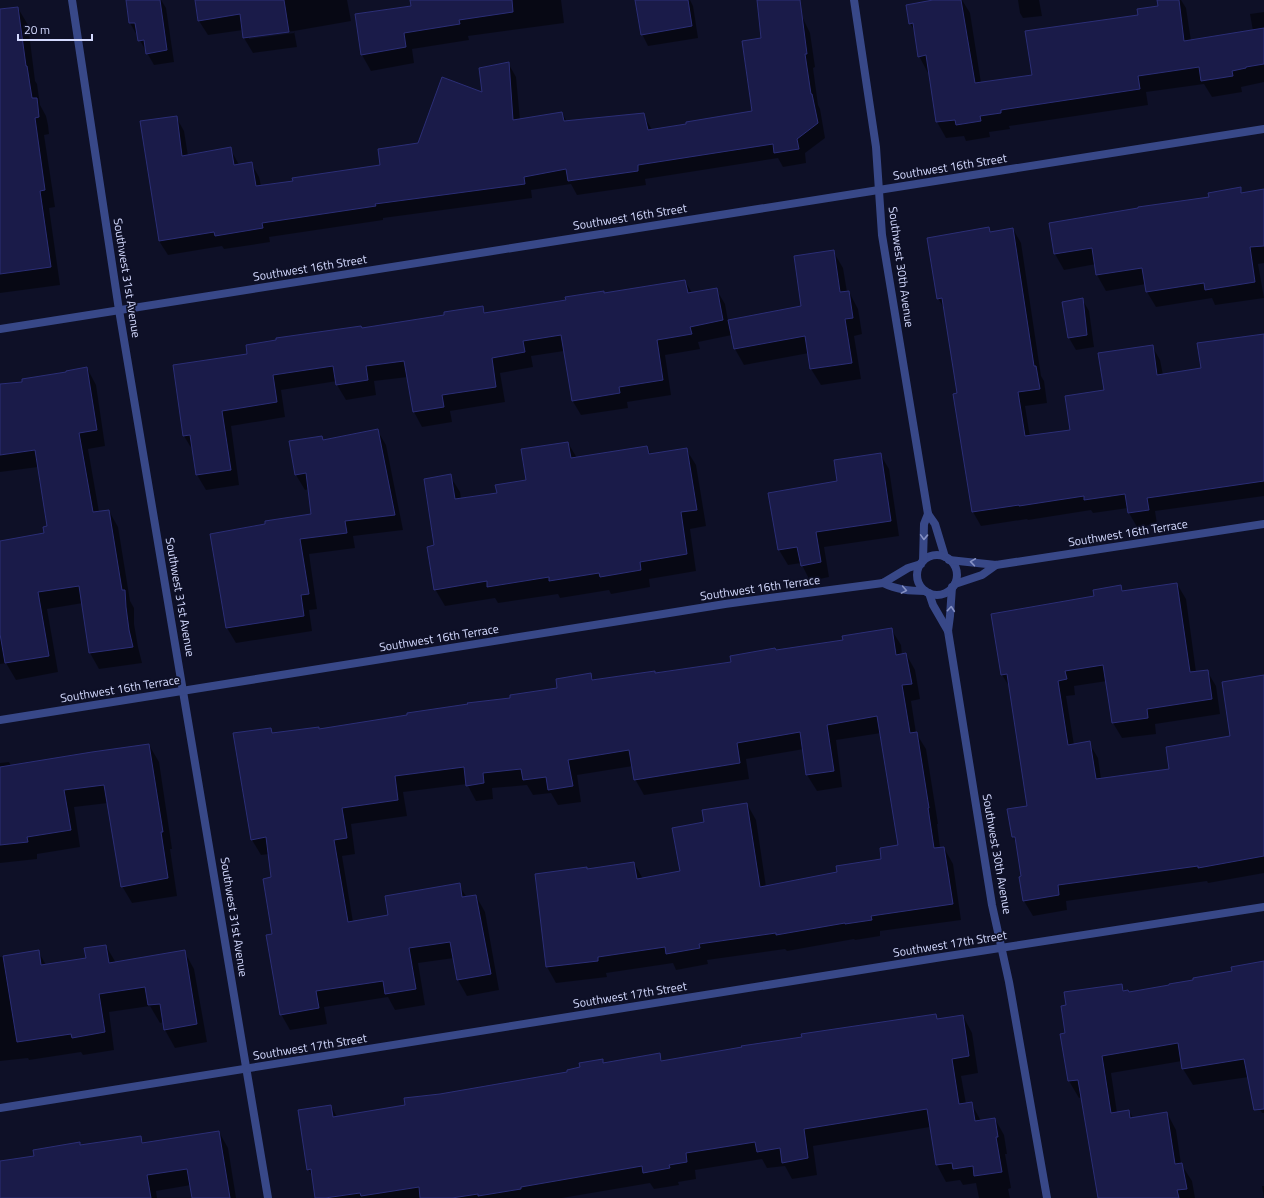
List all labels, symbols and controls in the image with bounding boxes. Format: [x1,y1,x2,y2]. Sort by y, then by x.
scale bar [18,16,92,42]
text: 20 m [24,20,50,39]
street label: Southwest 16th Street [892,148,1009,185]
street label: Southwest 16th Street [572,198,689,235]
street label: Southwest 30th Avenue [884,205,919,328]
street label: Southwest 31st Avenue [109,217,146,339]
street label: Southwest 16th Street [252,249,369,286]
street label: Southwest 16th Terrace [1067,514,1189,551]
one-way arrow [919,534,928,540]
street label: Southwest 31st Avenue [161,536,200,658]
one-way arrow [970,558,976,567]
street label: Southwest 16th Terrace [699,570,821,605]
one-way arrow [900,585,907,593]
one-way arrow [946,606,955,612]
street label: Southwest 16th Terrace [378,619,500,656]
street label: Southwest 16th Terrace [59,670,181,707]
street label: Southwest 30th Avenue [978,792,1017,915]
street label: Southwest 31st Avenue [216,856,253,978]
street label: Southwest 17th Street [892,925,1009,962]
street label: Southwest 17th Street [572,976,689,1013]
street label: Southwest 17th Street [252,1028,369,1065]

